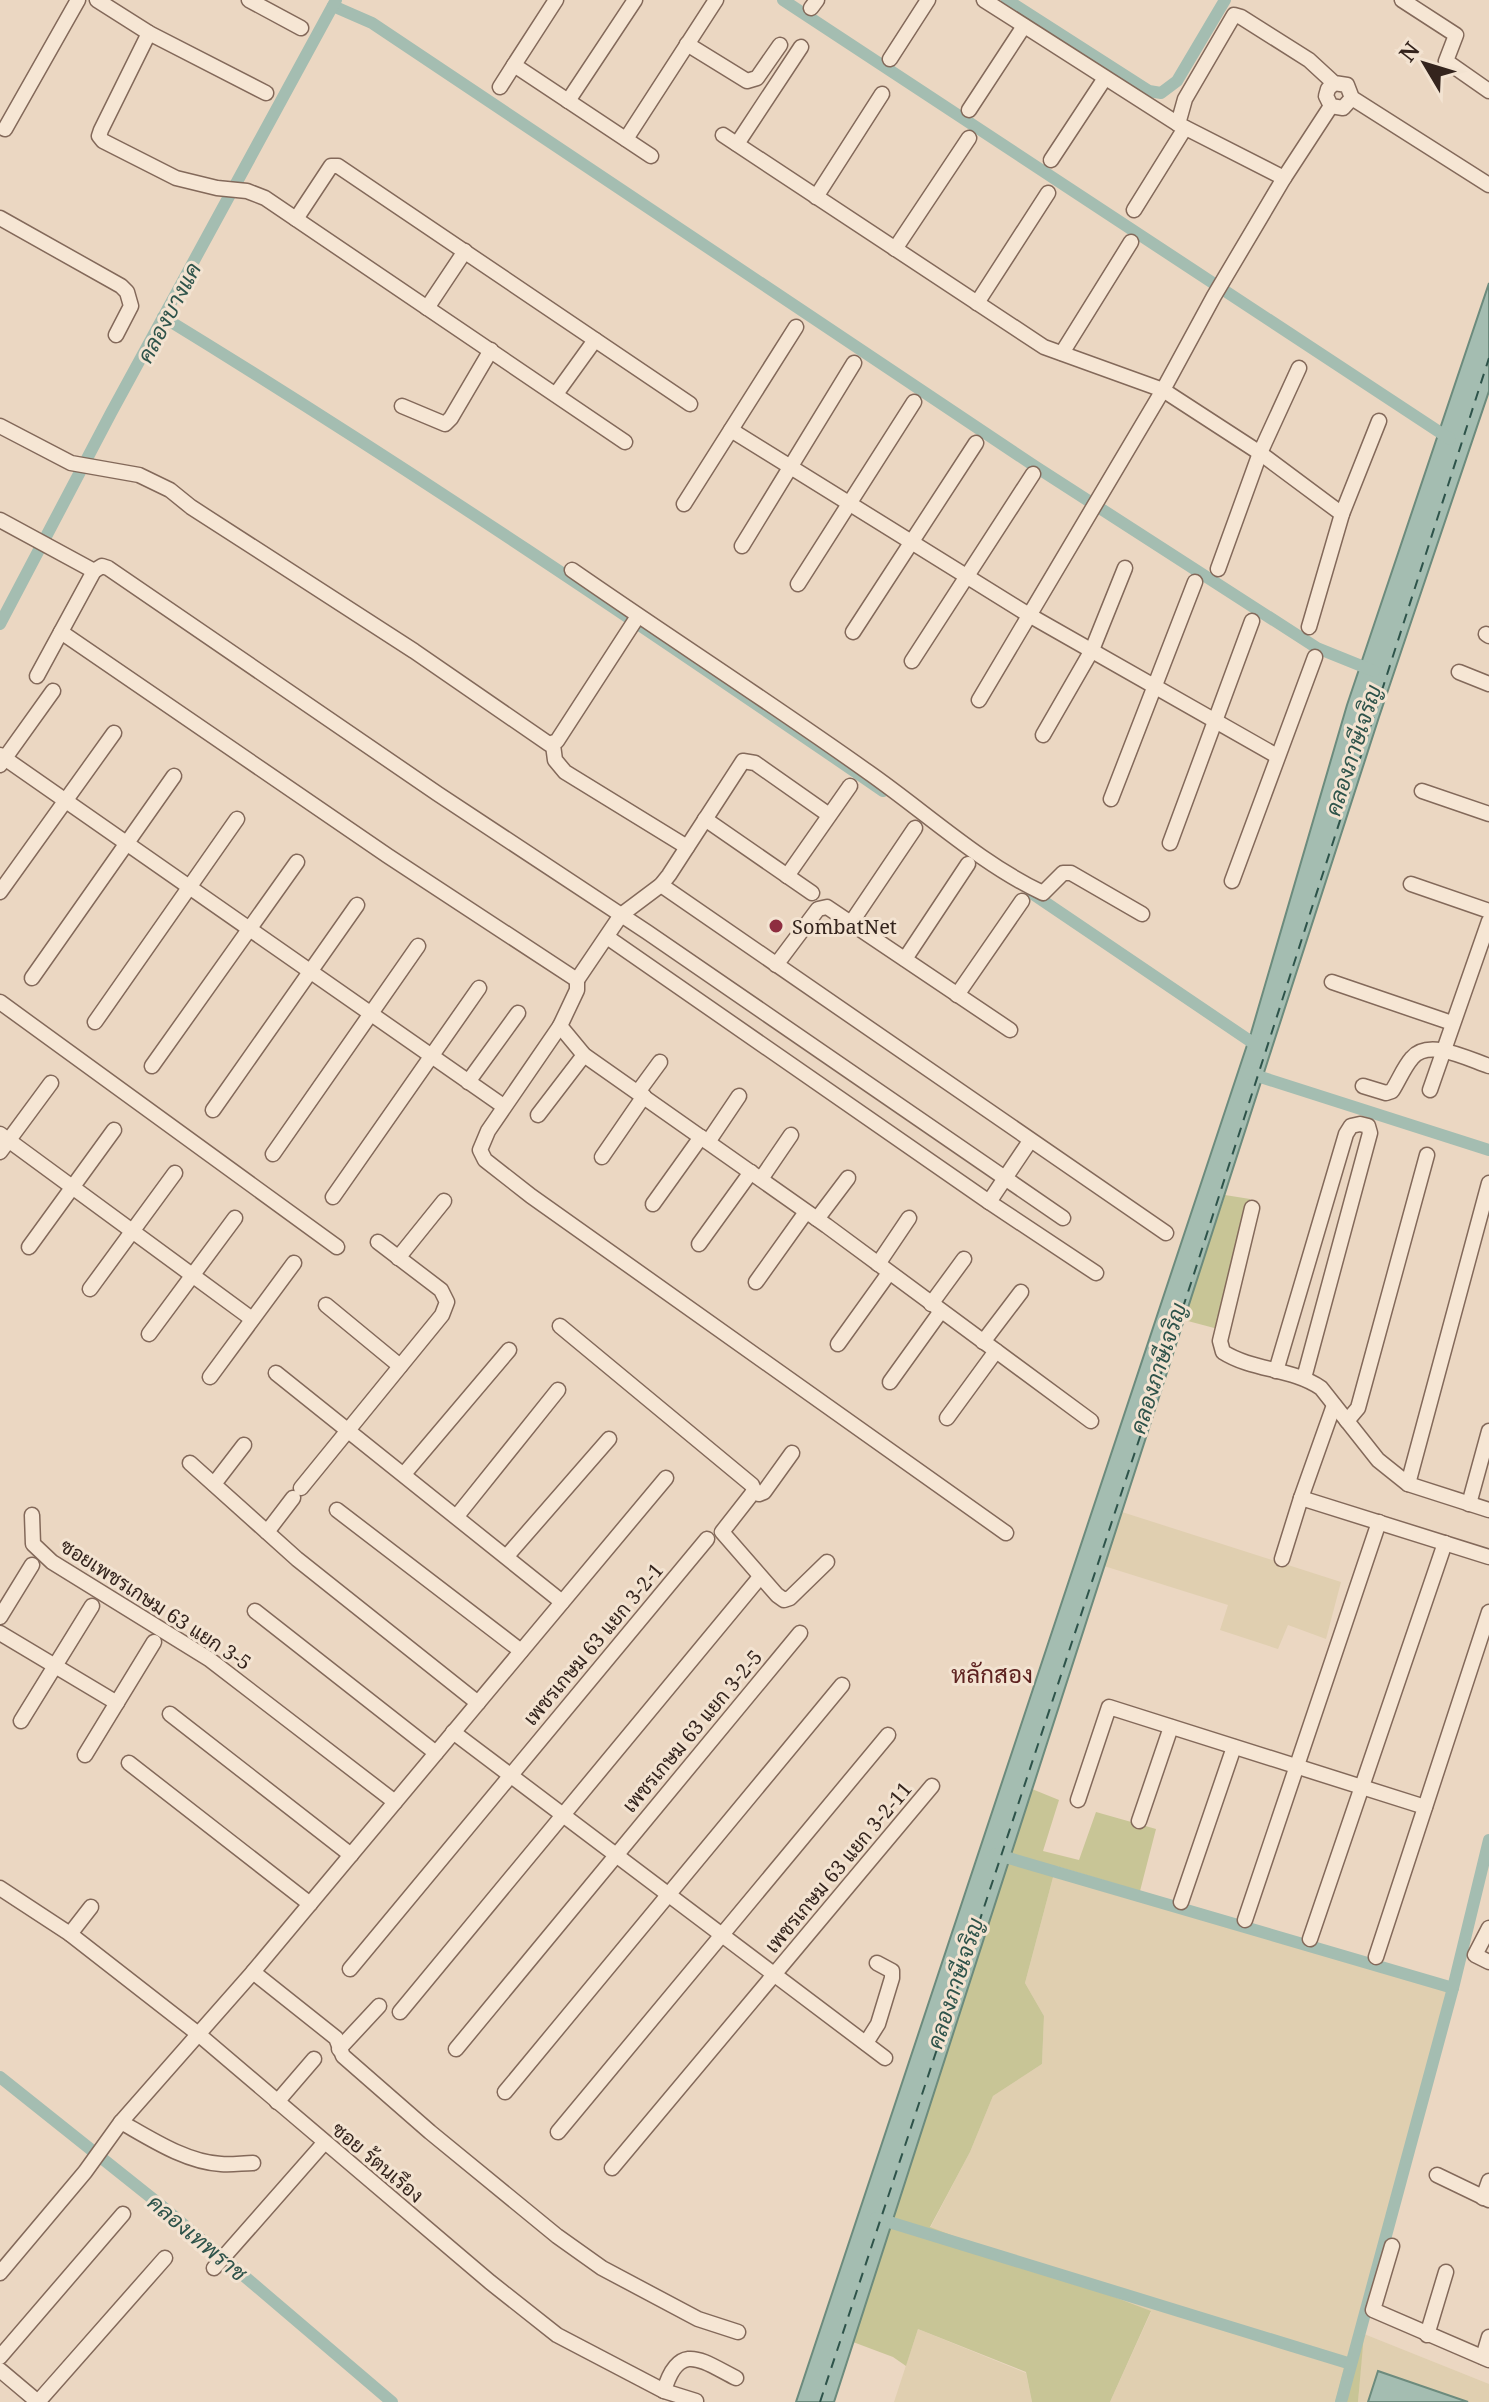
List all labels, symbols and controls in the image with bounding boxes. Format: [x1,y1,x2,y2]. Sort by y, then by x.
north arrow [1385,24,1465,104]
text: N [1391,35,1426,67]
water label: คลองบางแค [129,256,207,368]
water label: คลองภาษีเจริญ [1317,681,1387,819]
place label: SombatNet [792,913,897,940]
marker: SombatNet [767,917,785,935]
water label: คลองภาษีเจริญ [1122,1299,1192,1437]
street label: ซอยเพชรเกษม 63 แยก 3-5 [55,1532,257,1676]
street label: เพชรเกษม 63 แยก 3-2-1 [517,1557,669,1731]
street label: เพชรเกษม 63 แยก 3-2-5 [616,1644,768,1818]
district label: หลักสอง [951,1657,1033,1690]
street label: เพชรเกษม 63 แยก 3-2-11 [758,1776,918,1958]
water label: คลองภาษีเจริญ [919,1914,989,2052]
street label: ซอย ร้ตนเรึอง [326,2116,430,2208]
water label: คลองเทพราช [142,2187,254,2288]

